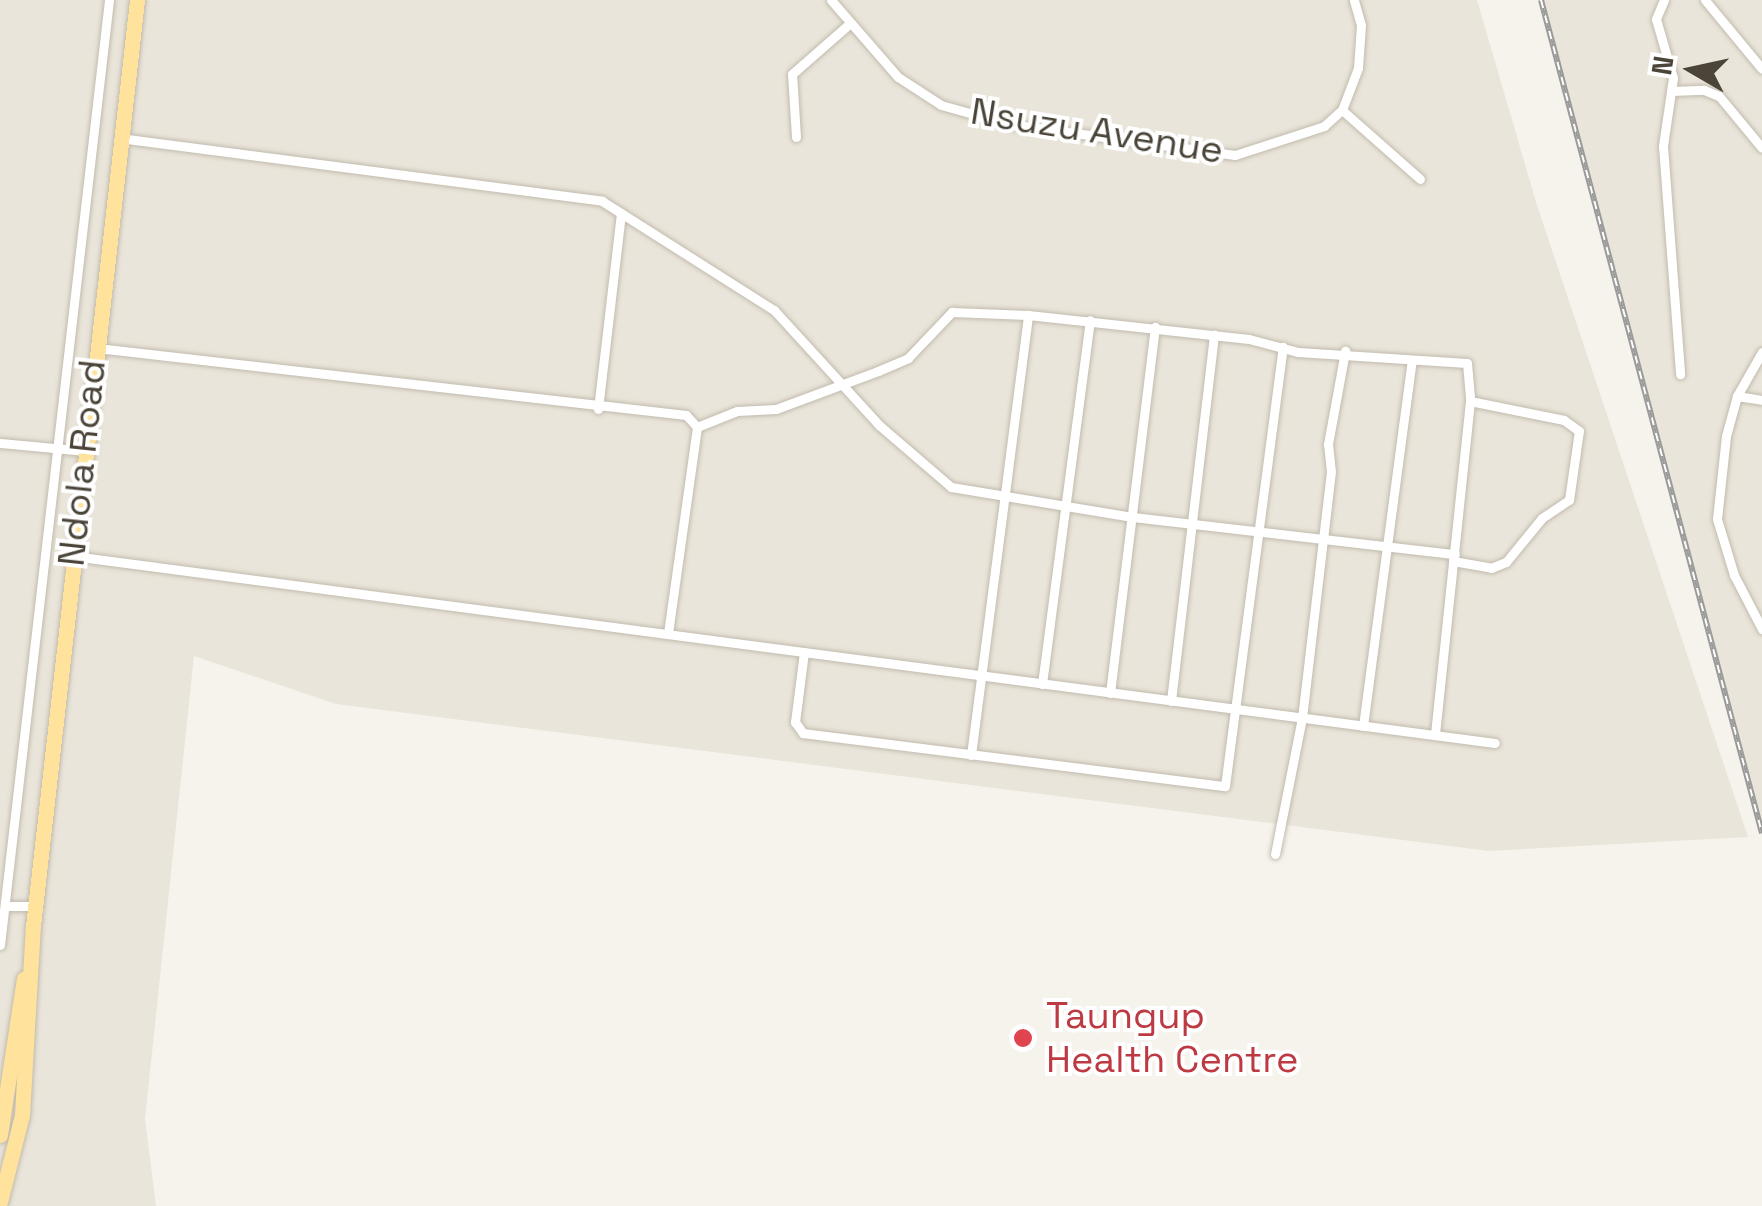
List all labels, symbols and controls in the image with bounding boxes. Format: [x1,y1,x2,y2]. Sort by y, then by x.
north arrow [1642,20,1742,120]
text: N [1643,53,1682,77]
street label: Nsuzu Avenue [967,88,1227,174]
street label: Ndola Road [48,357,116,569]
place label: Taungup Health Centre [1046,993,1298,1082]
marker: Taungup Health Centre [1010,1025,1036,1051]

